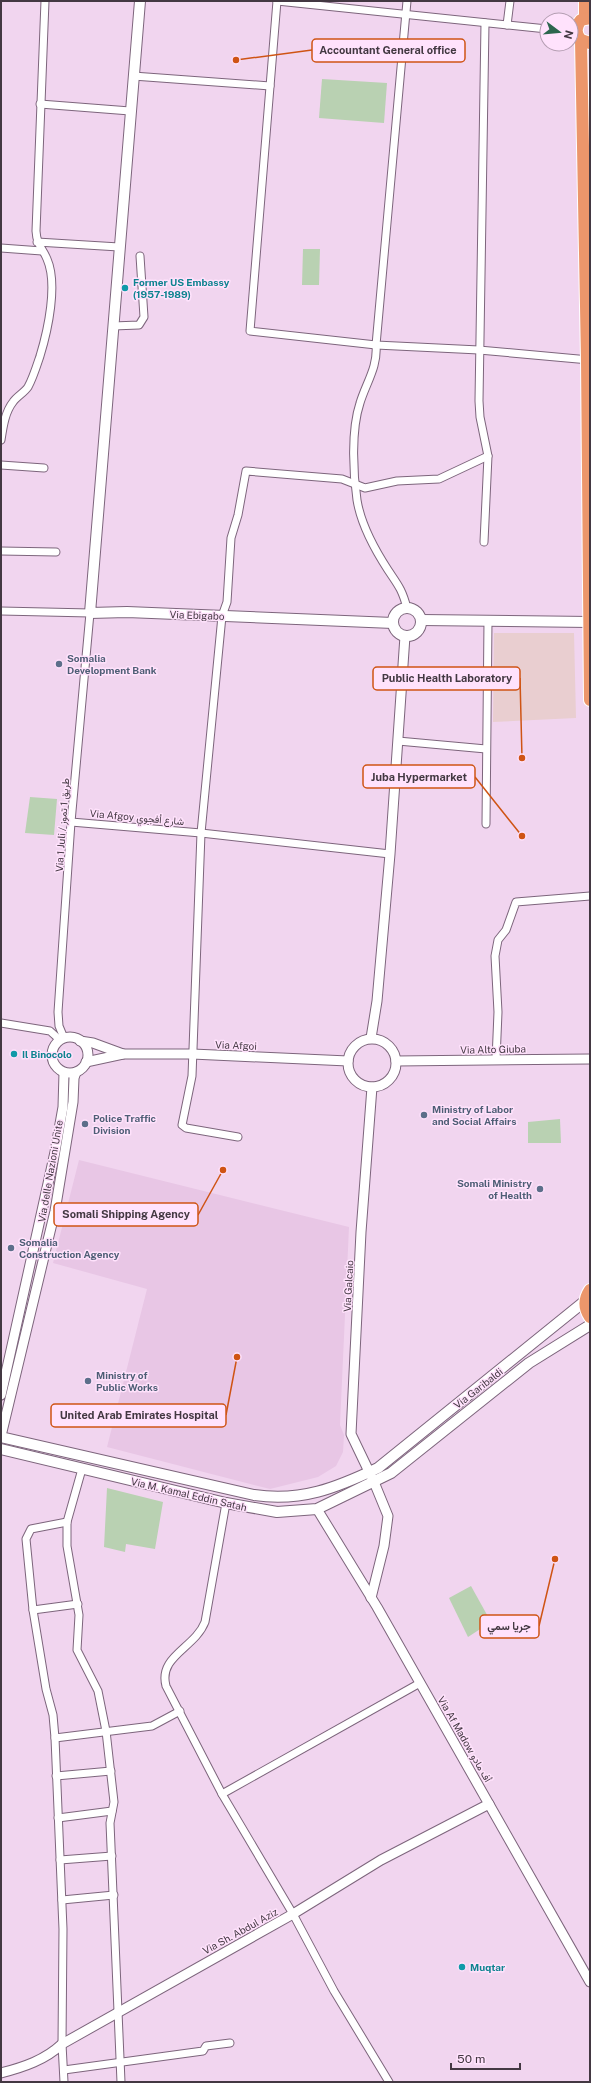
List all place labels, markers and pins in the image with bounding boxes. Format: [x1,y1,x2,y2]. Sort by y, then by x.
callout: Accountant General office [312,39,465,62]
place label: Former US Embassy (1957-1989) [133,276,230,300]
marker: Former US Embassy (1957-1989) [120,283,130,293]
place label: Somalia Development Bank [67,652,157,676]
marker: Somalia Development Bank [54,659,64,669]
callout: Public Health Laboratory [373,667,520,690]
callout: Juba Hypermarket [363,765,475,788]
place label: Il Binocolo [22,1048,72,1060]
marker: Il Binocolo [9,1049,19,1059]
place label: Ministry of Labor and Social Affairs [432,1103,516,1127]
marker: Ministry of Labor and Social Affairs [419,1110,429,1120]
place label: Police Traffic Division [93,1112,157,1136]
marker: Police Traffic Division [80,1119,90,1129]
place label: Somali Ministry of Health [457,1177,532,1201]
marker: Somali Ministry of Health [535,1184,545,1194]
callout: Somali Shipping Agency [54,1203,198,1226]
place label: Somalia Construction Agency [19,1236,120,1260]
marker: Somalia Construction Agency [6,1243,16,1253]
place label: Ministry of Public Works [96,1369,158,1393]
marker: Ministry of Public Works [83,1376,93,1386]
callout: United Arab Emirates Hospital [51,1404,226,1427]
callout: جريا سمي [480,1615,539,1638]
place label: Muqtar [470,1961,505,1973]
marker: Muqtar [457,1962,467,1972]

